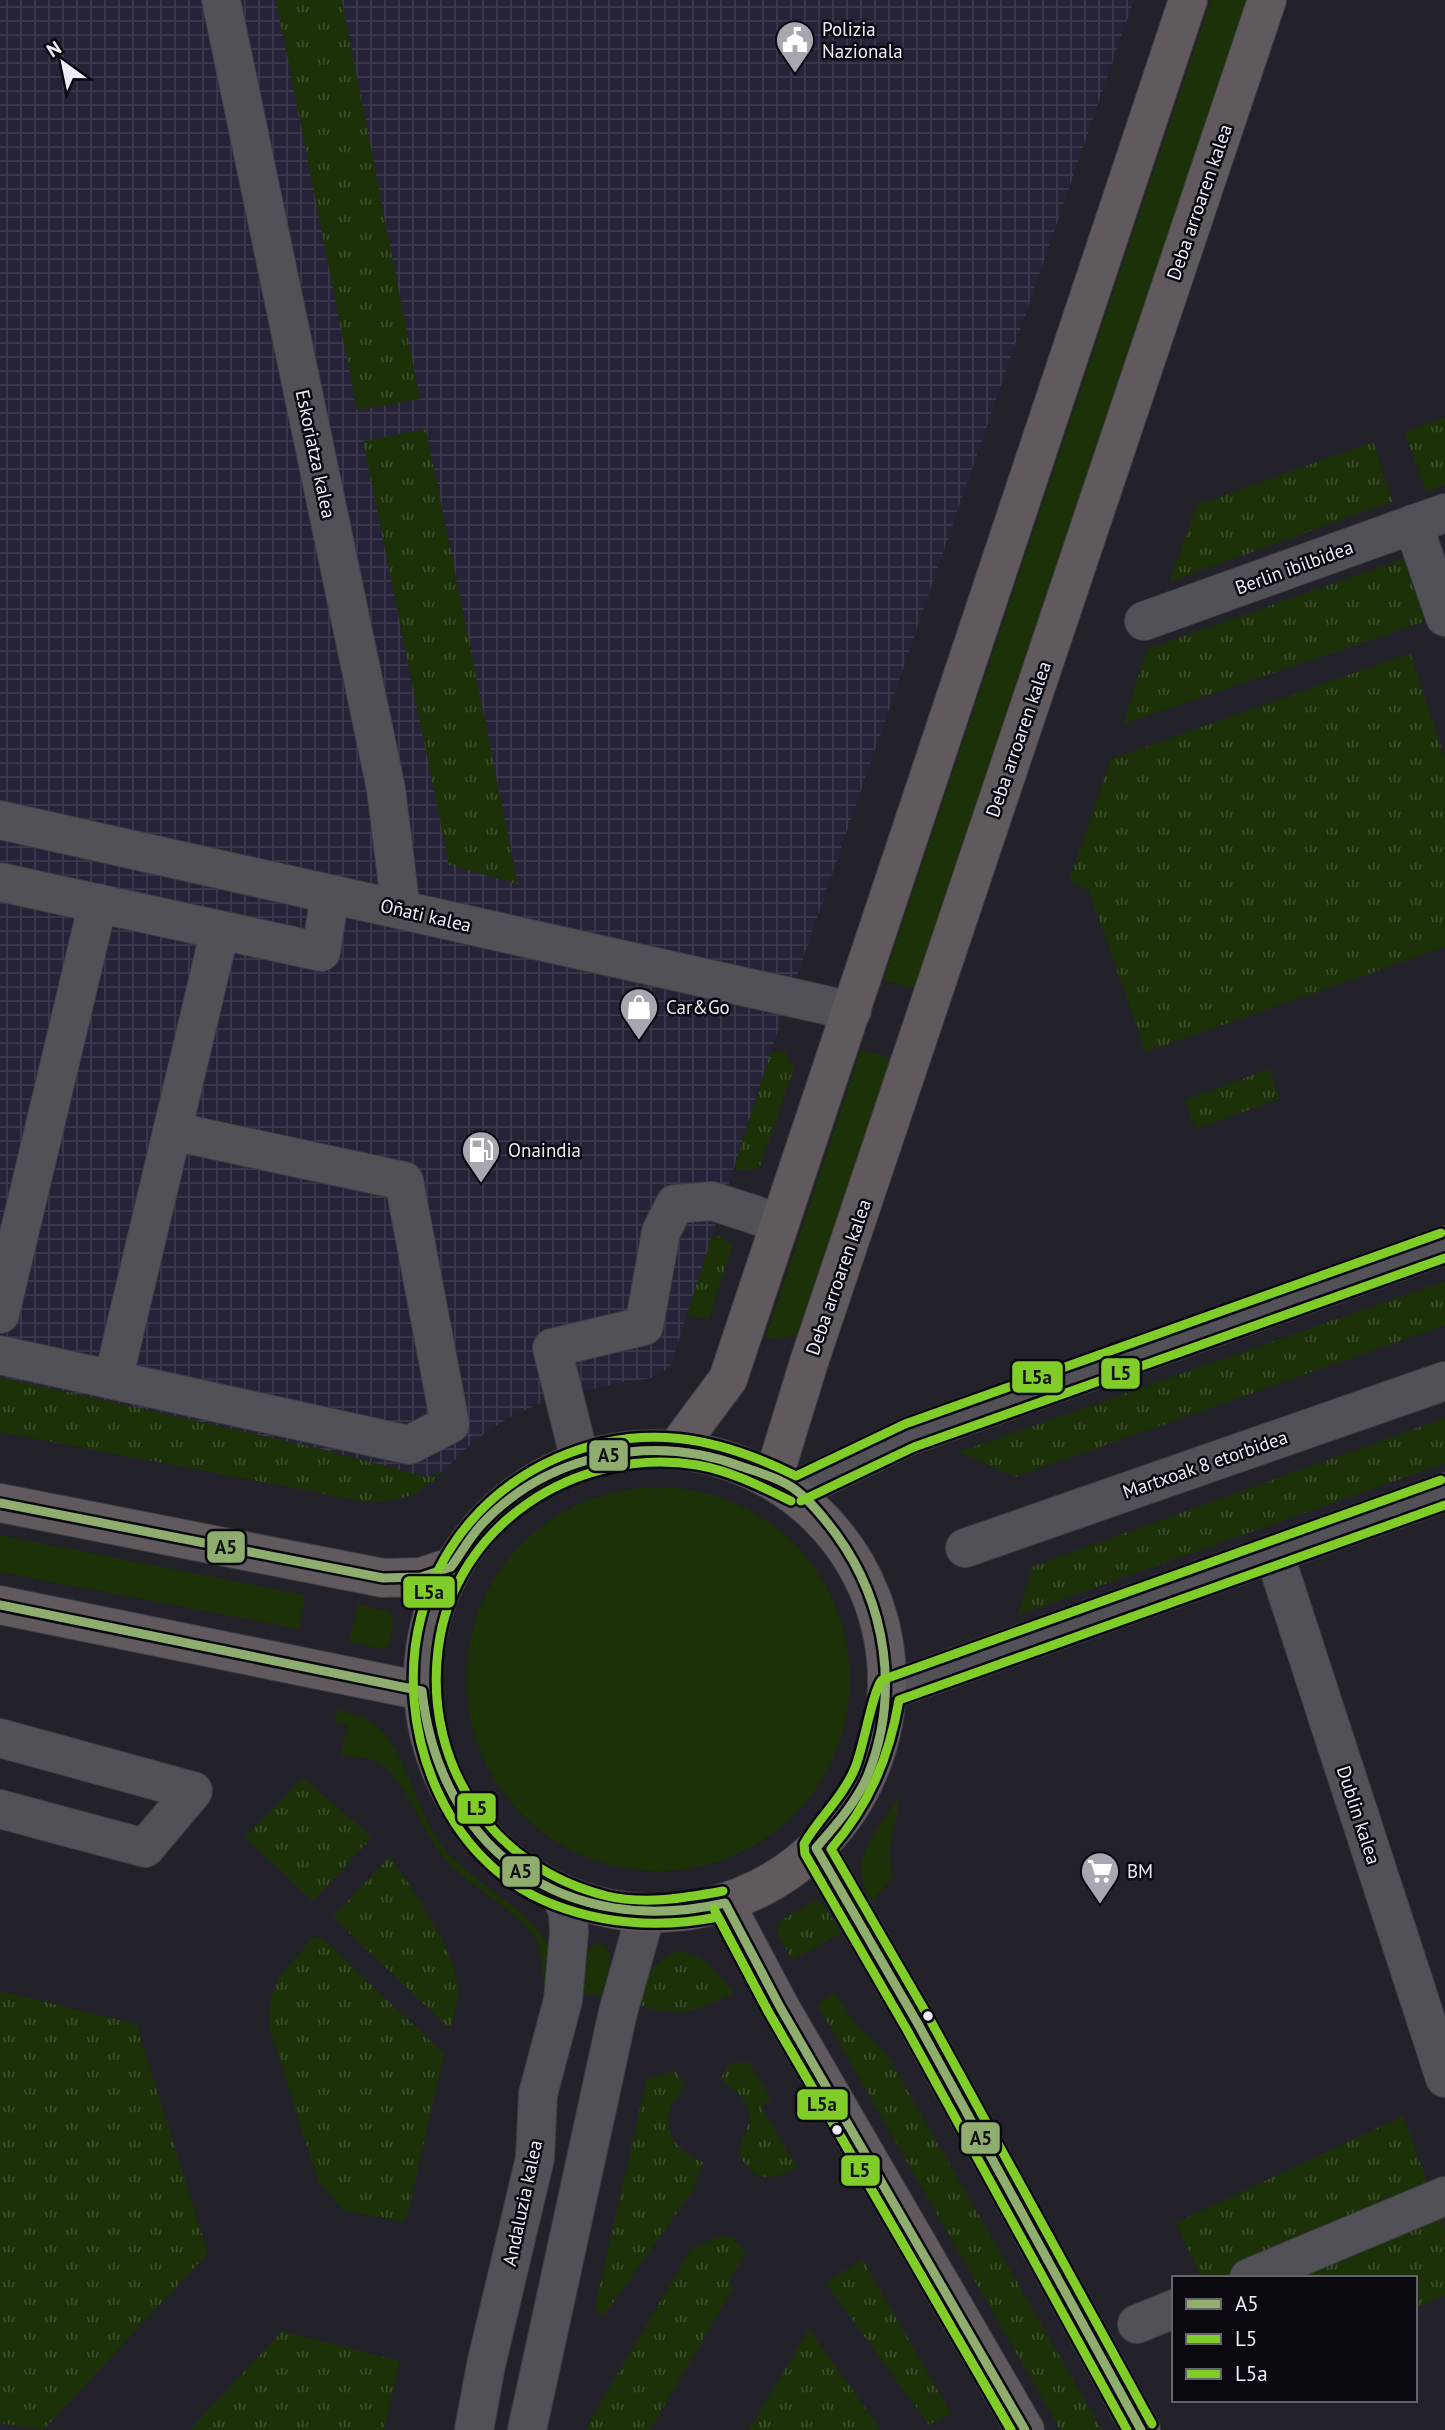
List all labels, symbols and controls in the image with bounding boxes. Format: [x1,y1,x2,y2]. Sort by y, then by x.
place label: Polizia Nazionala [822,17,903,63]
public building icon: Polizia Nazionala [774,19,816,74]
north arrow [28,28,98,98]
text: N [42,35,66,62]
street label: Deba arroaren kalea [1161,121,1237,283]
street label: Eskoriatza kalea [291,388,341,520]
street label: Berlin ibilbidea [1232,535,1356,599]
street label: Deba arroaren kalea [980,658,1056,820]
street label: Oñati kalea [378,893,474,937]
shop icon: Car&Go [618,986,660,1041]
place label: Car&Go [666,995,730,1019]
fuel station icon: Onaindia [460,1129,502,1184]
place label: Onaindia [508,1138,581,1162]
street label: Deba arroaren kalea [800,1196,876,1358]
line badge: L5 [1100,1357,1141,1390]
line badge: L5a [1011,1360,1064,1394]
text: L5 [1111,1361,1131,1385]
text: L5a [1022,1365,1052,1389]
street label: Martxoak 8 etorbidea [1119,1425,1291,1503]
line badge: A5 [588,1439,629,1472]
text: A5 [598,1443,620,1467]
line badge: A5 [206,1530,246,1564]
text: A5 [215,1535,237,1559]
line badge: L5a [402,1575,456,1609]
text: L5a [414,1580,444,1604]
street label: Dublin kalea [1332,1763,1386,1867]
line badge: L5 [456,1792,497,1825]
text: L5 [467,1796,487,1820]
supermarket icon: BM [1079,1850,1121,1905]
line badge: A5 [501,1855,541,1888]
text: A5 [510,1859,532,1883]
place label: BM [1127,1859,1153,1883]
unlabelled marker [921,2009,935,2023]
line badge: L5a [796,2088,849,2121]
text: L5a [807,2092,837,2116]
line badge: A5 [960,2121,1001,2155]
unlabelled marker [830,2123,844,2137]
text: A5 [970,2126,992,2150]
street label: Andaluzia kalea [497,2138,547,2268]
line badge: L5 [840,2154,881,2187]
text: L5 [850,2158,870,2182]
legend [1172,2276,1417,2402]
text: A5 [1235,2290,1259,2317]
text: L5 [1235,2325,1257,2352]
text: L5a [1235,2360,1268,2387]

